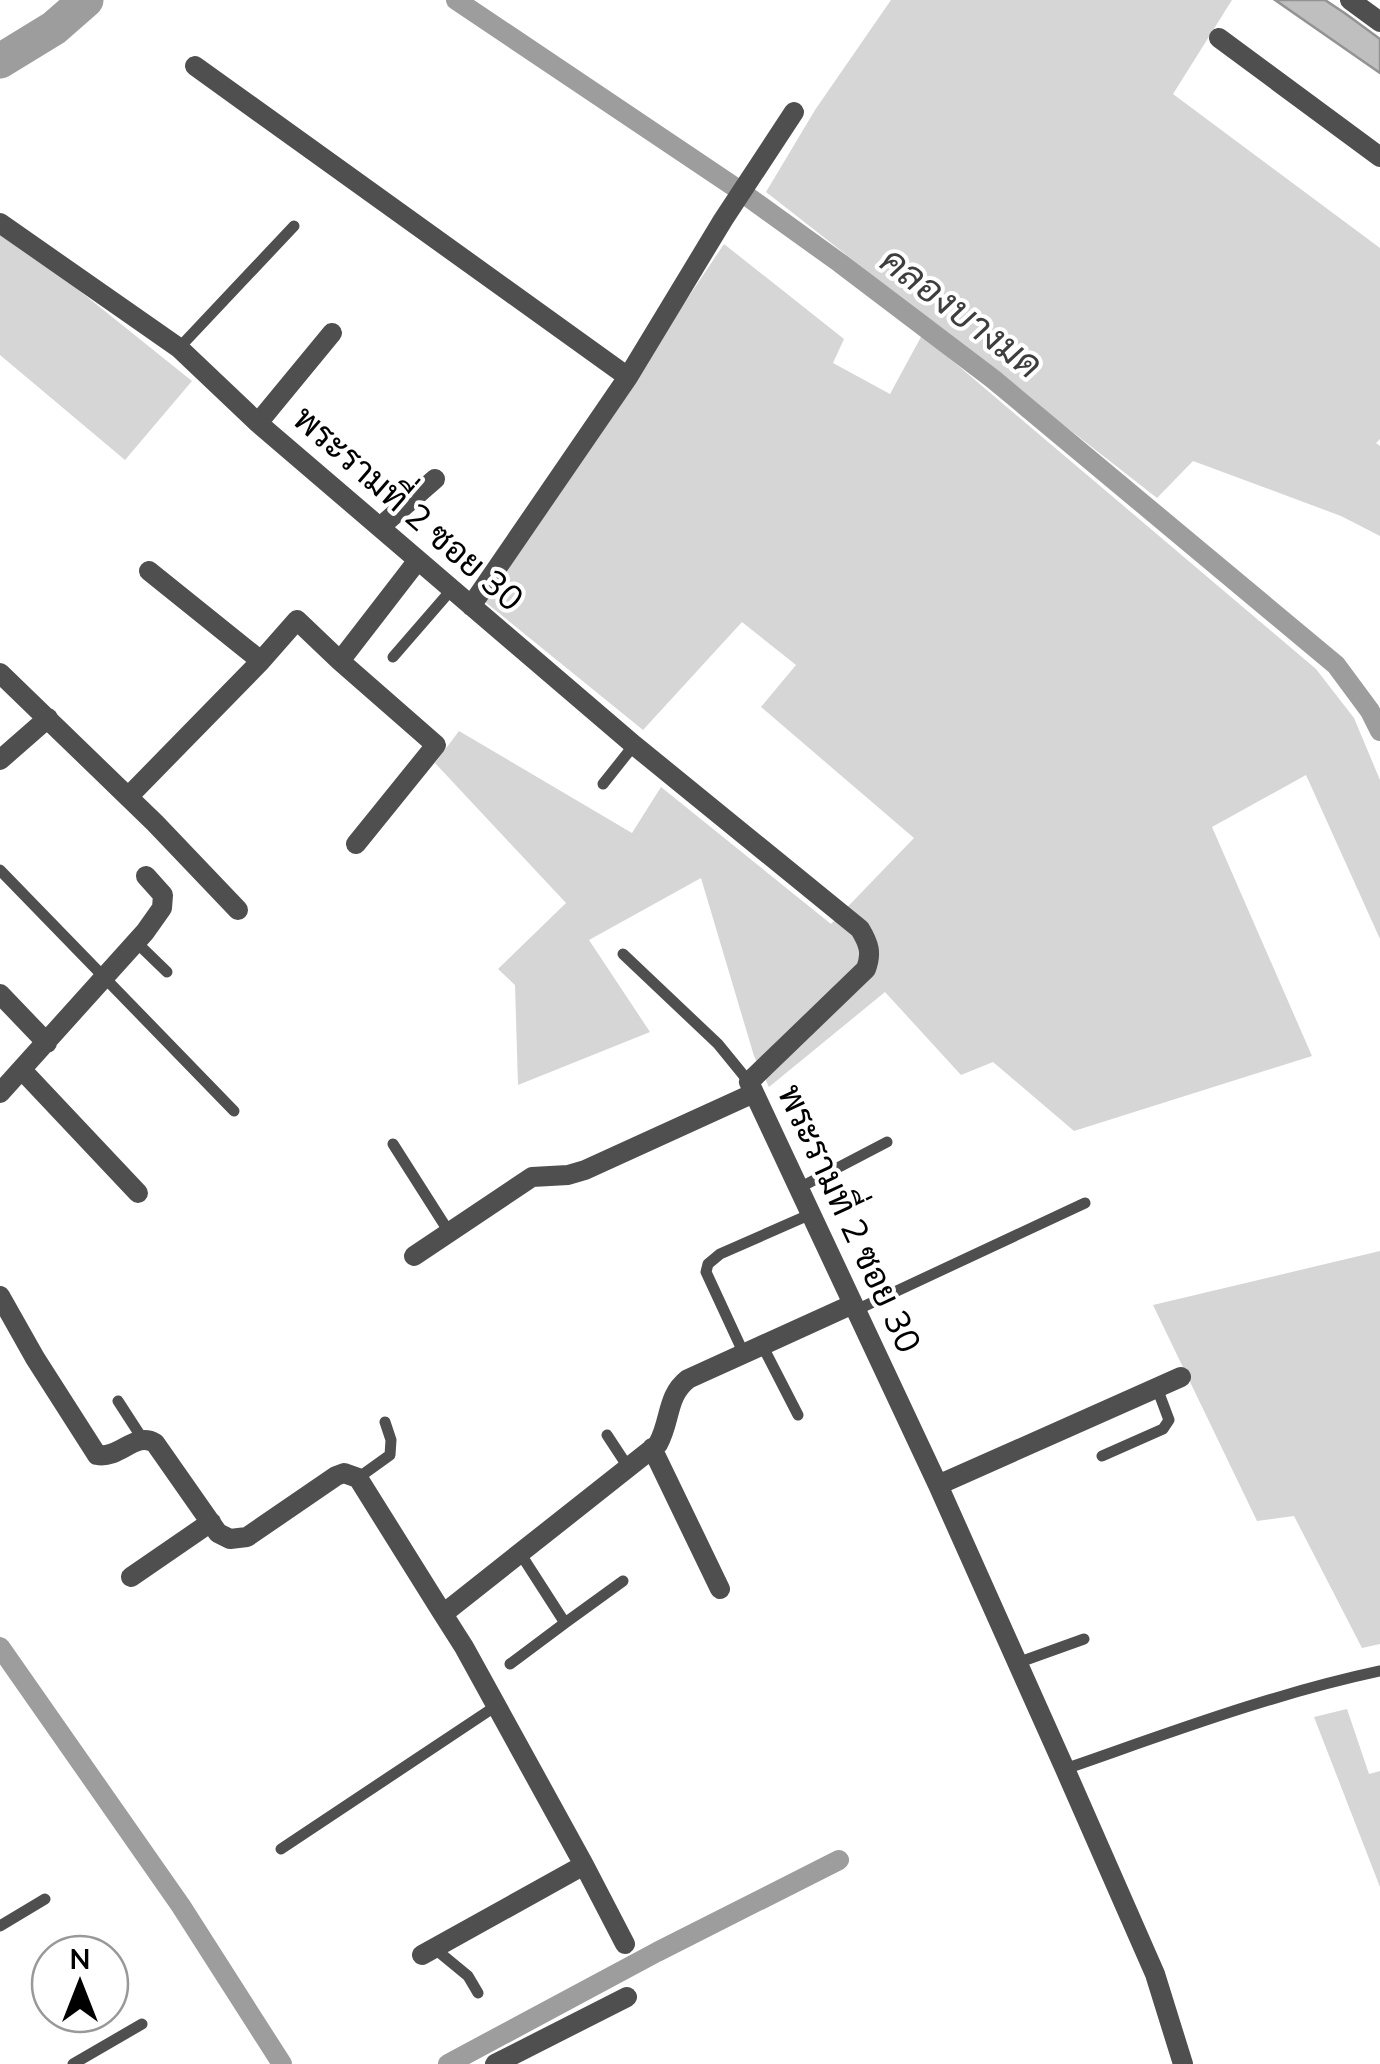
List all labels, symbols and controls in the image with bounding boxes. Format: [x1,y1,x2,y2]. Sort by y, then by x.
water label: คลองบางมด [870,235,1052,391]
street label: พระรามที่ 2 ซอย 30 [283,390,539,622]
street label: พระรามที่ 2 ซอย 30 [766,1074,939,1361]
north arrow [30,1934,130,2034]
text: N [70,1941,90,1979]

